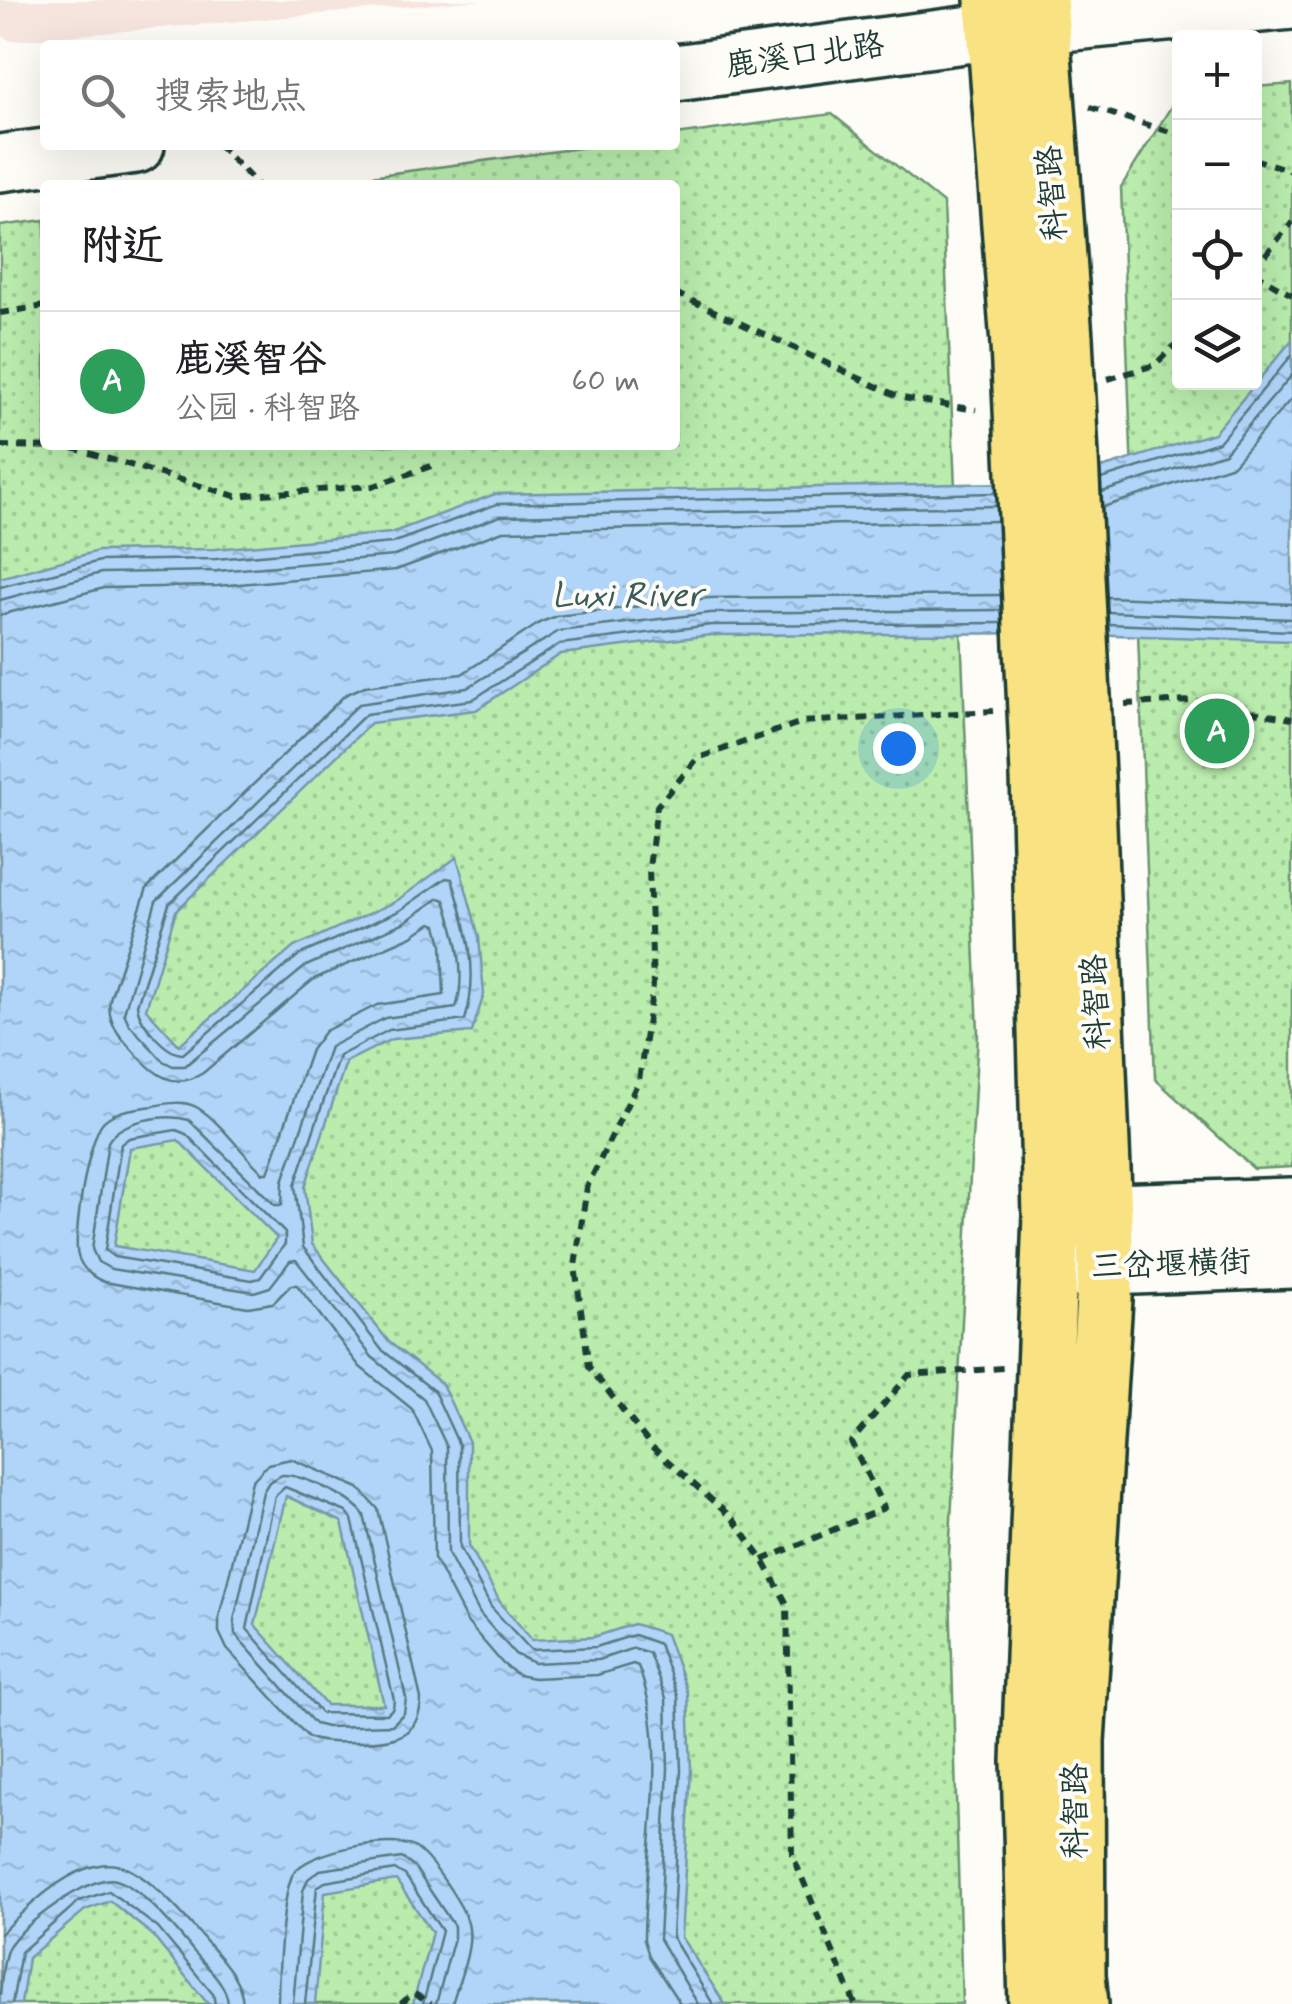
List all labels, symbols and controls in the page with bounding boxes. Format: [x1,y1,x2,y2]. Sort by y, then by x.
street label: 鹿溪口北路 [723,24,887,88]
map controls [1172,30,1262,390]
button: + [1172,30,1262,120]
search box [40,40,680,150]
icon: search [75,68,130,123]
text: 搜索地点 [155,73,307,122]
button: − [1172,120,1262,210]
street label: 科智路 [1029,144,1077,242]
button: locate [1172,210,1262,300]
text: 附近 [80,220,164,275]
button: layers [1172,300,1262,390]
text: 鹿溪智谷 [175,336,327,385]
text: A [102,360,123,402]
text: 60 m [571,360,640,402]
text: 公园 · 科智路 [175,388,360,430]
water label: Luxi River [551,573,707,619]
pin: A [1184,694,1250,768]
your location [873,723,924,774]
street label: 科智路 [1074,953,1120,1051]
street label: 三岔堰横街 [1090,1241,1252,1289]
street label: 科智路 [1055,1763,1097,1859]

